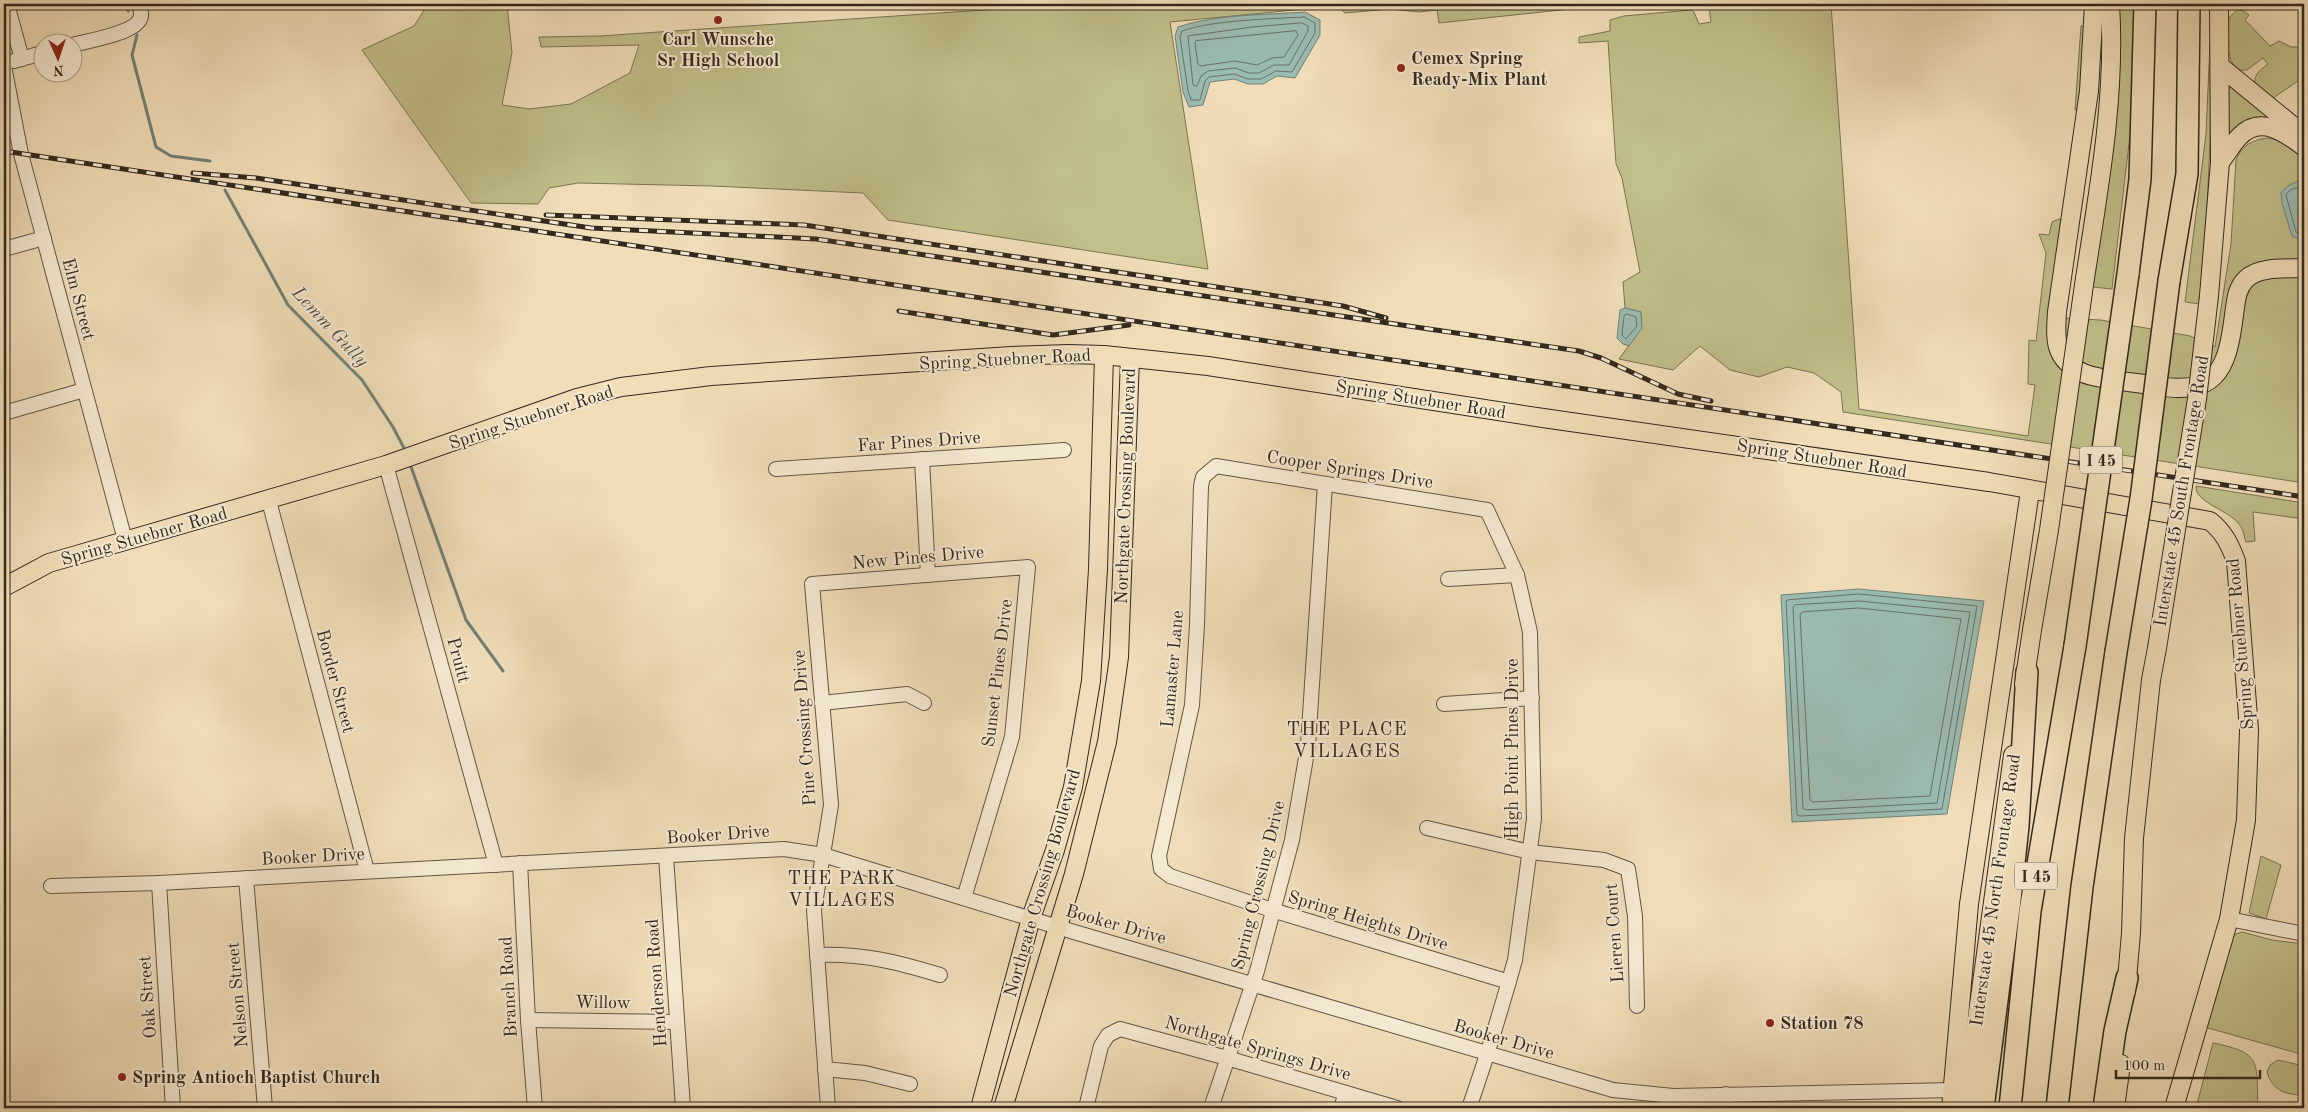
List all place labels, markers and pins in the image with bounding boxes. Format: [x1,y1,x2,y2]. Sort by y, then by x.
marker: Carl Wunsche Sr High School [712,14,724,26]
place label: Carl Wunsche Sr High School [657,31,780,70]
place label: Cemex Spring Ready-Mix Plant [1411,50,1548,89]
marker: Cemex Spring Ready-Mix Plant [1395,62,1407,74]
place label: Station 78 [1780,1015,1864,1033]
marker: Station 78 [1764,1017,1776,1029]
place label: Spring Antioch Baptist Church [132,1069,380,1087]
marker: Spring Antioch Baptist Church [116,1071,128,1083]

